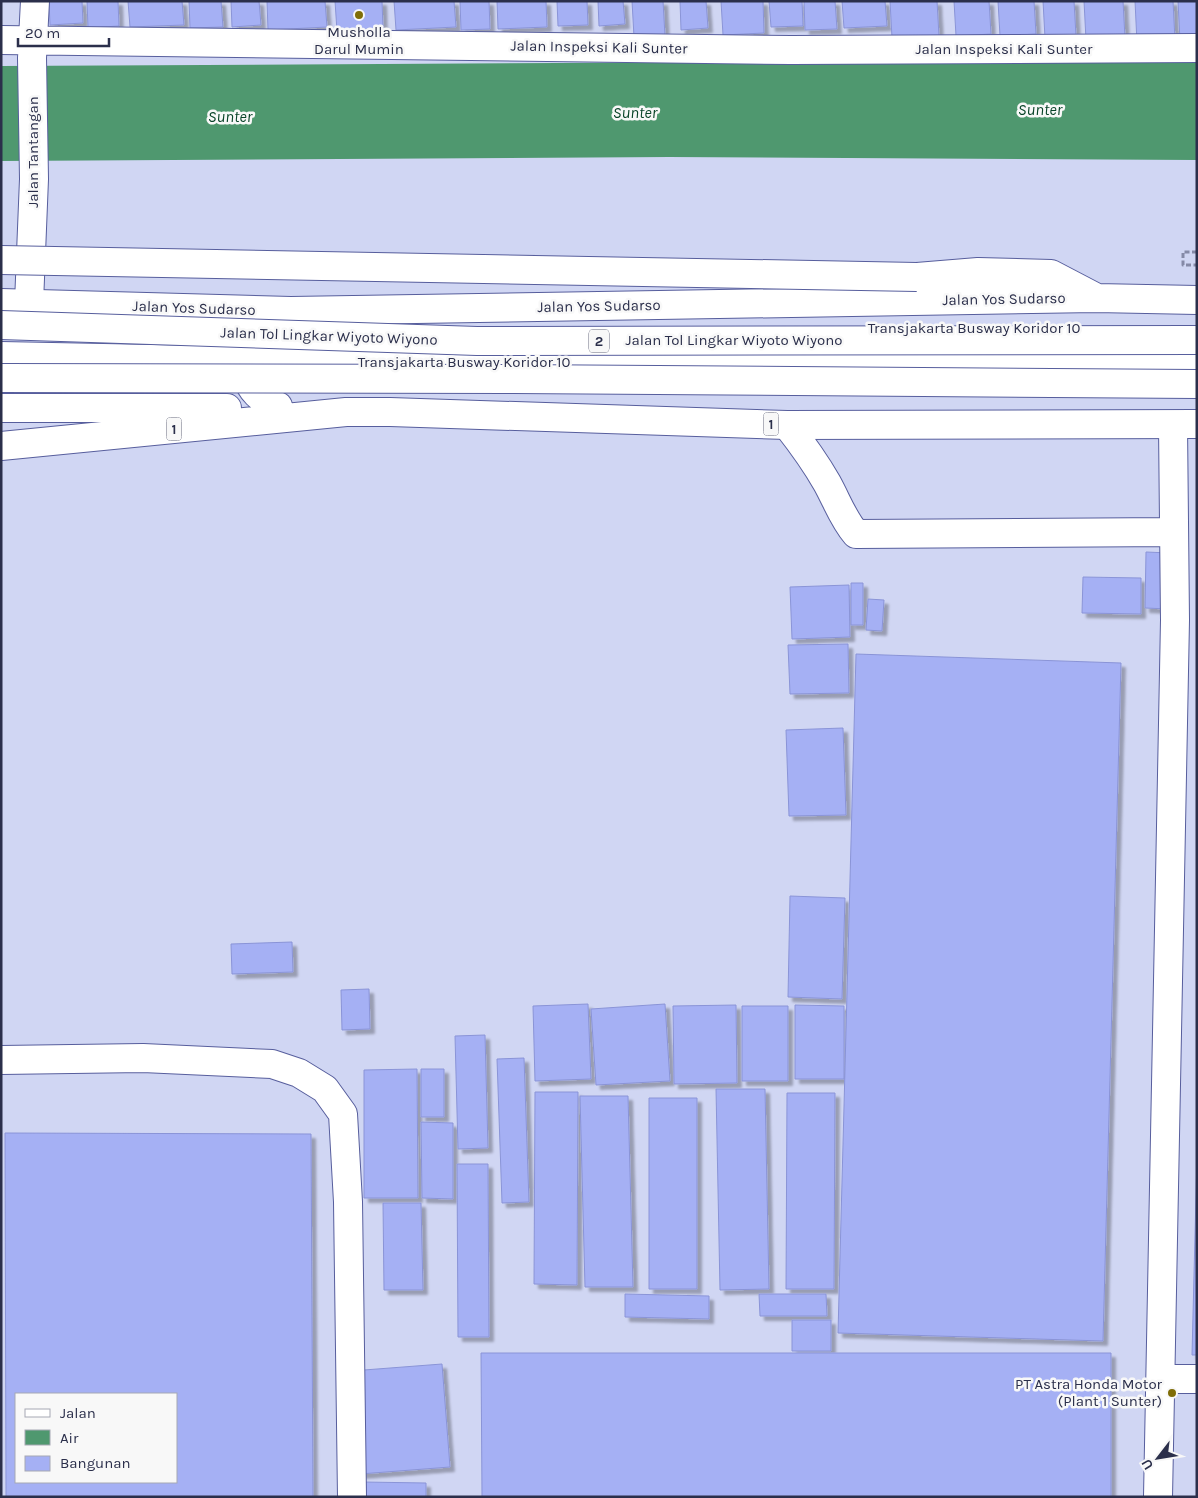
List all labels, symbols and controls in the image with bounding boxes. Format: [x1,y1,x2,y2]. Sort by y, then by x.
marker: Musholla Darul Mumin [353,9,365,21]
scale bar [18,15,109,47]
place label: Musholla Darul Mumin [314,23,404,58]
text: 20 m [25,24,60,42]
street label: Jalan Inspeksi Kali Sunter [510,36,688,58]
street label: Jalan Inspeksi Kali Sunter [916,40,1093,58]
street label: Jalan Tantangan [24,96,42,208]
water label: Sunter [1018,100,1063,119]
water label: Sunter [613,103,658,122]
water label: Sunter [208,107,253,126]
street label: Jalan Yos Sudarso [942,289,1066,309]
street label: Jalan Yos Sudarso [537,296,661,316]
street label: Jalan Yos Sudarso [132,297,256,319]
street label: Transjakarta Busway Koridor 10 [868,319,1080,337]
street label: Jalan Tol Lingkar Wiyoto Wiyono [220,323,438,349]
road number: 2 [589,330,609,352]
street label: Jalan Tol Lingkar Wiyoto Wiyono [625,331,843,349]
street label: Transjakarta Busway Koridor 10 [358,353,570,371]
road number: 1 [764,412,778,436]
road number: 1 [166,418,182,440]
place label: PT Astra Honda Motor (Plant 1 Sunter) [1015,1375,1163,1410]
marker: PT Astra Honda Motor (Plant 1 Sunter) [1166,1387,1178,1399]
legend [15,1393,178,1483]
text: Jalan [60,1404,96,1422]
text: Air [60,1429,79,1447]
north arrow [1133,1433,1183,1483]
text: Bangunan [60,1454,131,1472]
text: U [1138,1456,1157,1473]

